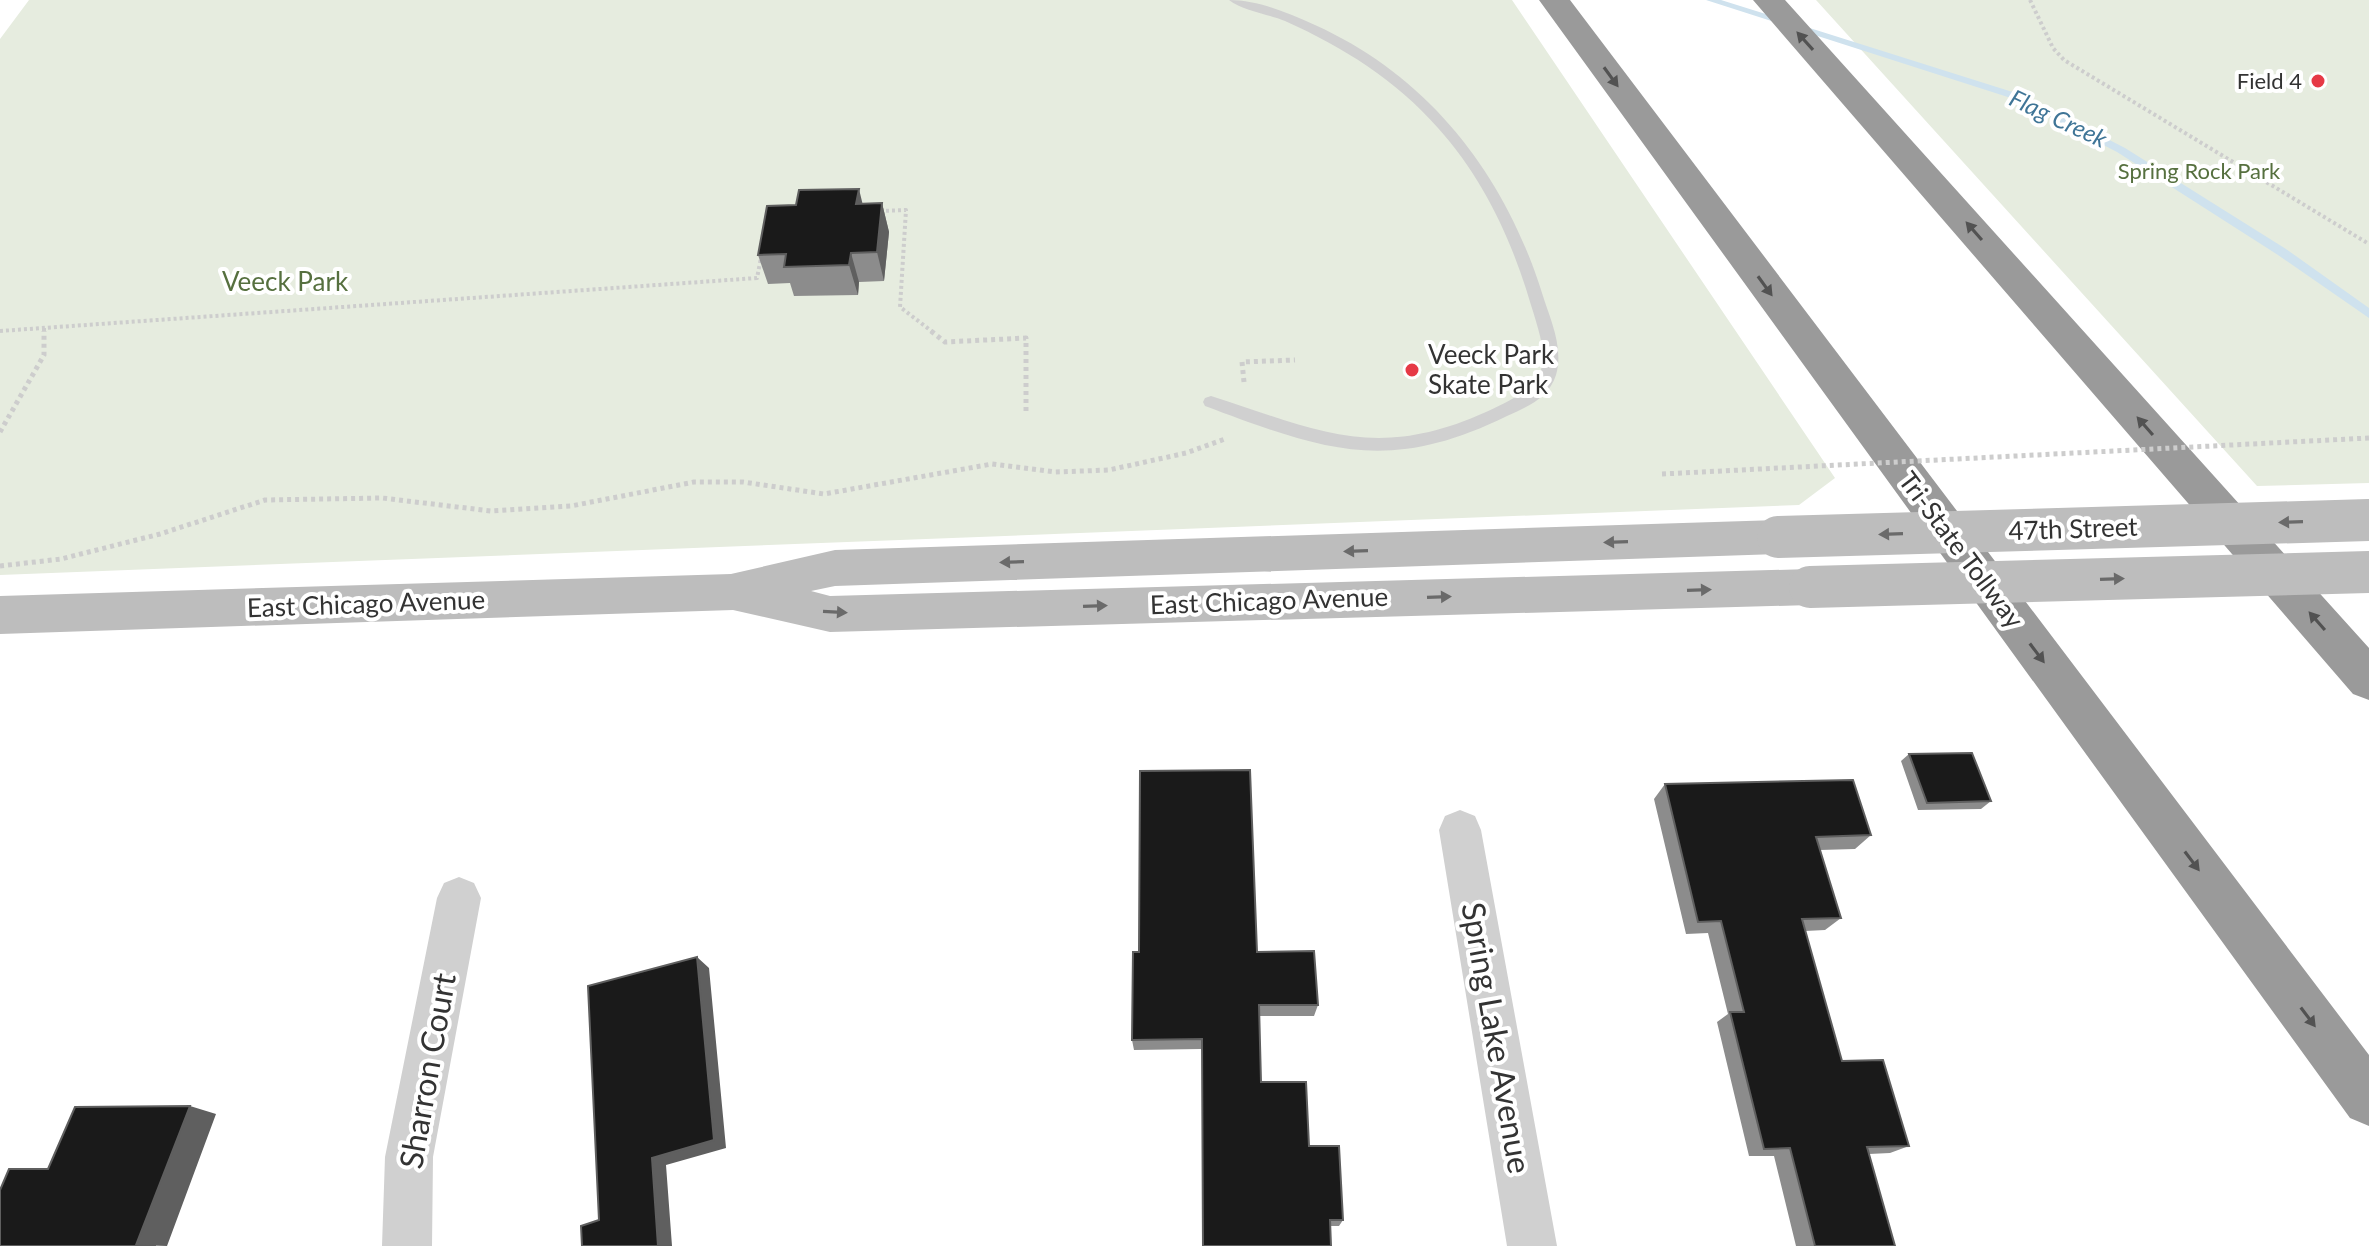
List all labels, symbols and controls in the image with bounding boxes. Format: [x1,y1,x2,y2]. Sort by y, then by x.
one-way arrow [1797,32,1815,51]
one-way arrow [1602,67,1618,87]
place label: Field 4 [2237,67,2302,94]
marker: Field 4 [2309,72,2327,90]
water label: Flag Creek [2005,82,2113,153]
park label: Spring Rock Park [2118,157,2281,184]
one-way arrow [1965,222,1983,241]
park label: Veeck Park [222,265,349,297]
one-way arrow [1757,276,1773,296]
place label: Veeck Park Skate Park [1428,338,1555,400]
marker: Veeck Park Skate Park [1403,361,1421,379]
one-way arrow [2137,417,2155,436]
street label: Tri-State Tollway [1893,465,2031,634]
street label: 47th Street [2008,510,2139,546]
one-way arrow [2278,516,2303,529]
one-way arrow [1878,527,1903,540]
one-way arrow [1603,536,1628,549]
one-way arrow [1343,544,1368,557]
one-way arrow [999,556,1024,568]
one-way arrow [2099,572,2125,585]
street label: East Chicago Avenue [1149,580,1389,620]
street label: East Chicago Avenue [246,583,486,623]
one-way arrow [1687,583,1712,596]
one-way arrow [1427,590,1452,603]
one-way arrow [1083,600,1108,613]
one-way arrow [823,606,848,619]
one-way arrow [2309,612,2327,631]
one-way arrow [2028,642,2044,663]
one-way arrow [2183,851,2199,872]
street label: Spring Lake Avenue [1454,899,1541,1176]
street label: Sharron Court [390,969,463,1172]
one-way arrow [2299,1007,2315,1027]

